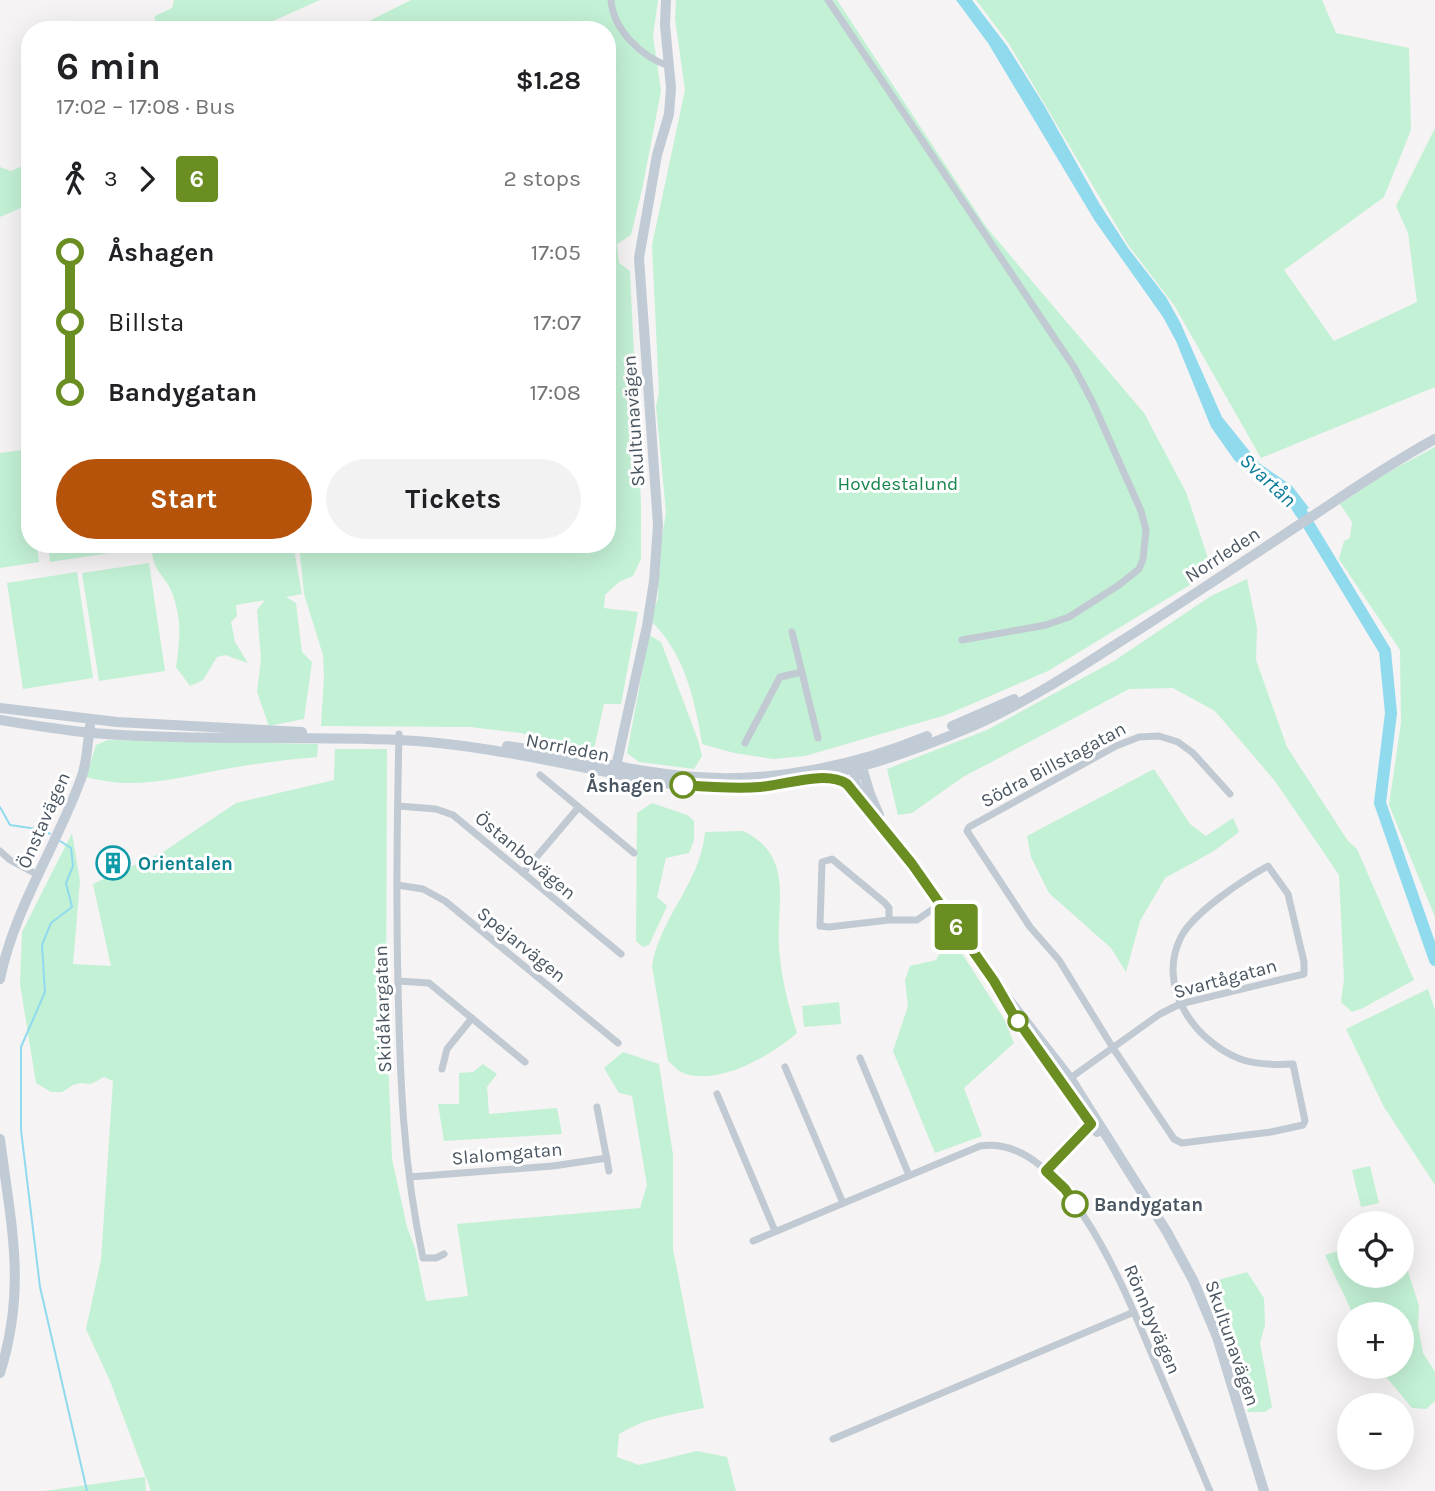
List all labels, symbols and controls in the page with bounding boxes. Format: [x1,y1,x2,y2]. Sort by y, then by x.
text: 6 min [56,44,161,89]
text: $1.28 [516,65,581,96]
text: 17:02 – 17:08 · Bus [56,93,235,120]
icon: walk [56,160,94,198]
icon: forward [128,160,166,198]
text: 3 [104,165,118,192]
text: 6 [190,165,204,193]
text: 2 stops [503,165,581,192]
text: Åshagen [108,237,215,268]
text: 17:05 [531,239,581,266]
text: Billsta [108,307,184,338]
text: 17:07 [533,309,581,336]
street label: Skultunavägen [618,355,650,487]
text: Bandygatan [108,377,257,408]
text: 17:08 [530,379,581,406]
water label: Svartån [1235,448,1301,512]
button: Start [56,459,312,539]
button: Tickets [326,459,581,539]
park label: Hovdestalund [838,473,958,495]
street label: Norrleden [1181,523,1264,587]
street label: Södra Billstagatan [977,717,1130,812]
street label: Norrleden [524,729,611,767]
street label: Önstavägen [13,769,75,872]
marker: Åshagen [670,772,696,798]
place label: Åshagen [586,773,664,797]
street label: Östanbovägen [470,807,580,904]
building icon: Orientalen [94,844,132,882]
place label: Orientalen [138,853,233,875]
street label: Spejarvägen [473,902,570,987]
line badge: 6 [933,904,979,950]
text: 6 [949,913,963,941]
street label: Skidåkargatan [370,945,396,1073]
street label: Svartågatan [1171,955,1279,1003]
unlabelled marker [1008,1011,1028,1031]
street label: Slalomgatan [451,1138,563,1170]
marker: Bandygatan [1062,1191,1088,1217]
place label: Bandygatan [1094,1194,1203,1216]
map controls [1337,1211,1414,1470]
button: locate [1337,1211,1414,1288]
street label: Rönnbyvägen [1119,1261,1185,1378]
street label: Skultunavägen [1200,1278,1264,1409]
button: + [1337,1302,1414,1379]
button: − [1337,1393,1414,1470]

